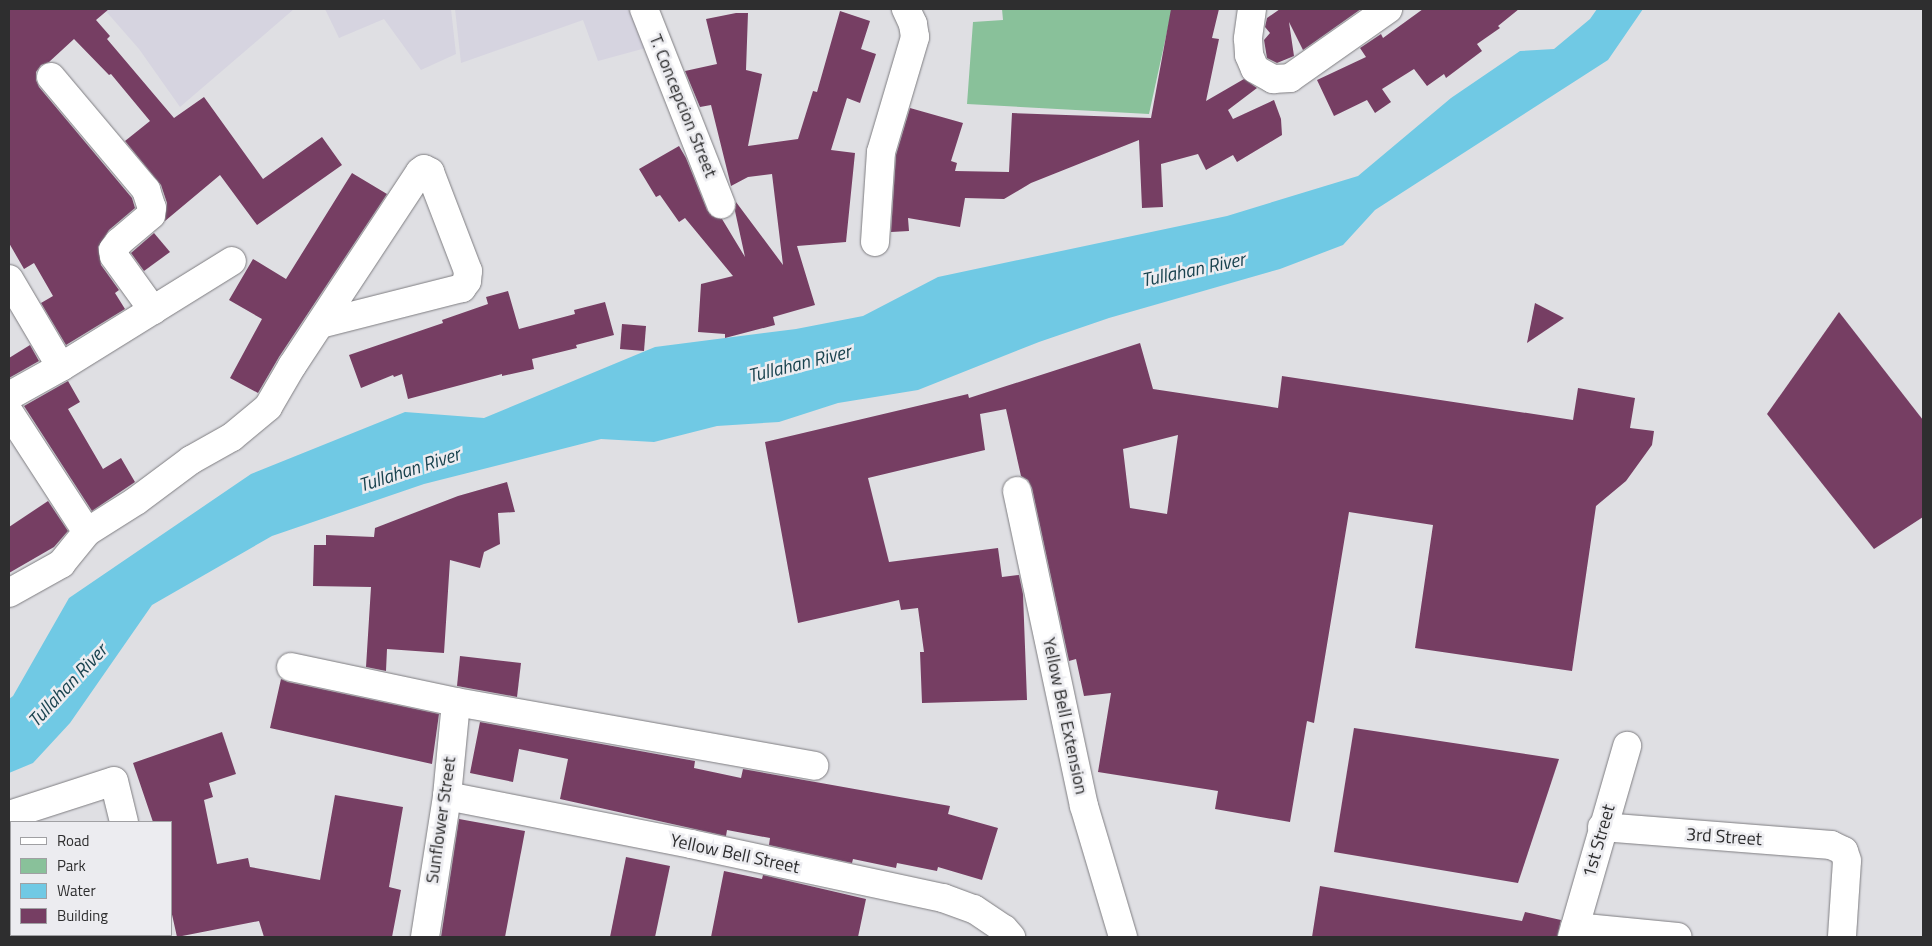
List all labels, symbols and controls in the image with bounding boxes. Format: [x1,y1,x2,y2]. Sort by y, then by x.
street label: T. Concepcion Street [644,31,722,181]
water label: Tullahan River [1139,247,1247,291]
water label: Tullahan River [745,339,853,387]
water label: Tullahan River [355,442,463,496]
street label: Yellow Bell Extension [1038,635,1092,797]
water label: Tullahan River [23,639,111,731]
street label: Sunflower Street [421,755,461,885]
street label: 1st Street [1578,802,1620,880]
legend [10,821,172,936]
street label: 3rd Street [1685,824,1763,850]
text: Road [57,829,89,852]
street label: Yellow Bell Street [668,830,802,878]
text: Park [57,854,86,877]
text: Water [57,879,96,902]
text: Building [57,904,108,927]

